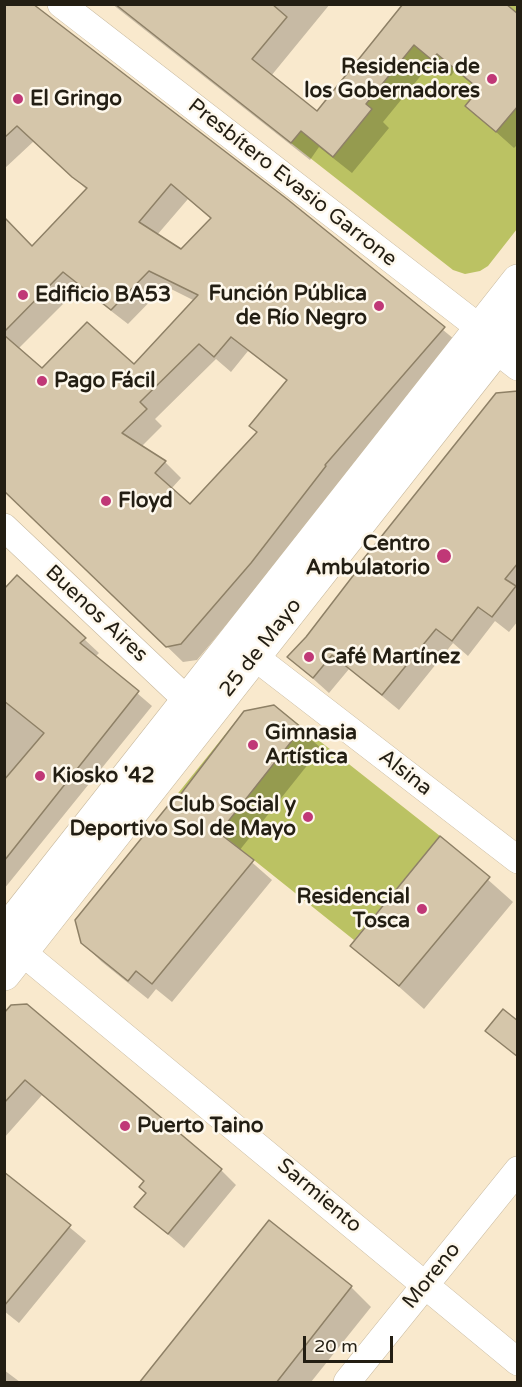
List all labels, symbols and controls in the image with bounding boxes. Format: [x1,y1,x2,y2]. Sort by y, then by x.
place label: Residencia de los Gobernadores [304,54,480,104]
marker: Residencia de los Gobernadores [485,72,499,86]
place label: El Gringo [30,86,122,112]
marker: El Gringo [11,92,25,106]
street label: Presbítero Evasio Garrone [183,94,401,272]
place label: Función Pública de Río Negro [208,281,367,331]
place label: Edificio BA53 [35,282,171,308]
marker: Edificio BA53 [16,288,30,302]
marker: Función Pública de Río Negro [372,299,386,313]
place label: Pago Fácil [54,368,155,394]
marker: Pago Fácil [35,374,49,388]
place label: Floyd [118,488,173,514]
marker: Floyd [99,494,113,508]
place label: Centro Ambulatorio [306,531,430,581]
marker: Centro Ambulatorio [435,547,453,565]
street label: Buenos Aires [40,560,152,668]
street label: 25 de Mayo [215,594,307,702]
place label: Café Martínez [321,644,460,670]
marker: Café Martínez [302,650,316,664]
place label: Gimnasia Artística [265,720,357,770]
marker: Gimnasia Artística [246,738,260,752]
street label: Alsina [373,744,437,802]
place label: Kiosko '42 [52,763,155,789]
marker: Kiosko '42 [33,769,47,783]
place label: Club Social y Deportivo Sol de Mayo [69,792,296,842]
marker: Club Social y Deportivo Sol de Mayo [301,810,315,824]
place label: Residencial Tosca [296,884,410,934]
marker: Residencial Tosca [415,902,429,916]
place label: Puerto Taino [137,1113,263,1139]
marker: Puerto Taino [118,1119,132,1133]
street label: Sarmiento [272,1153,366,1239]
street label: Moreno [398,1238,466,1314]
scale bar [306,1324,396,1362]
text: 20 m [314,1335,358,1357]

